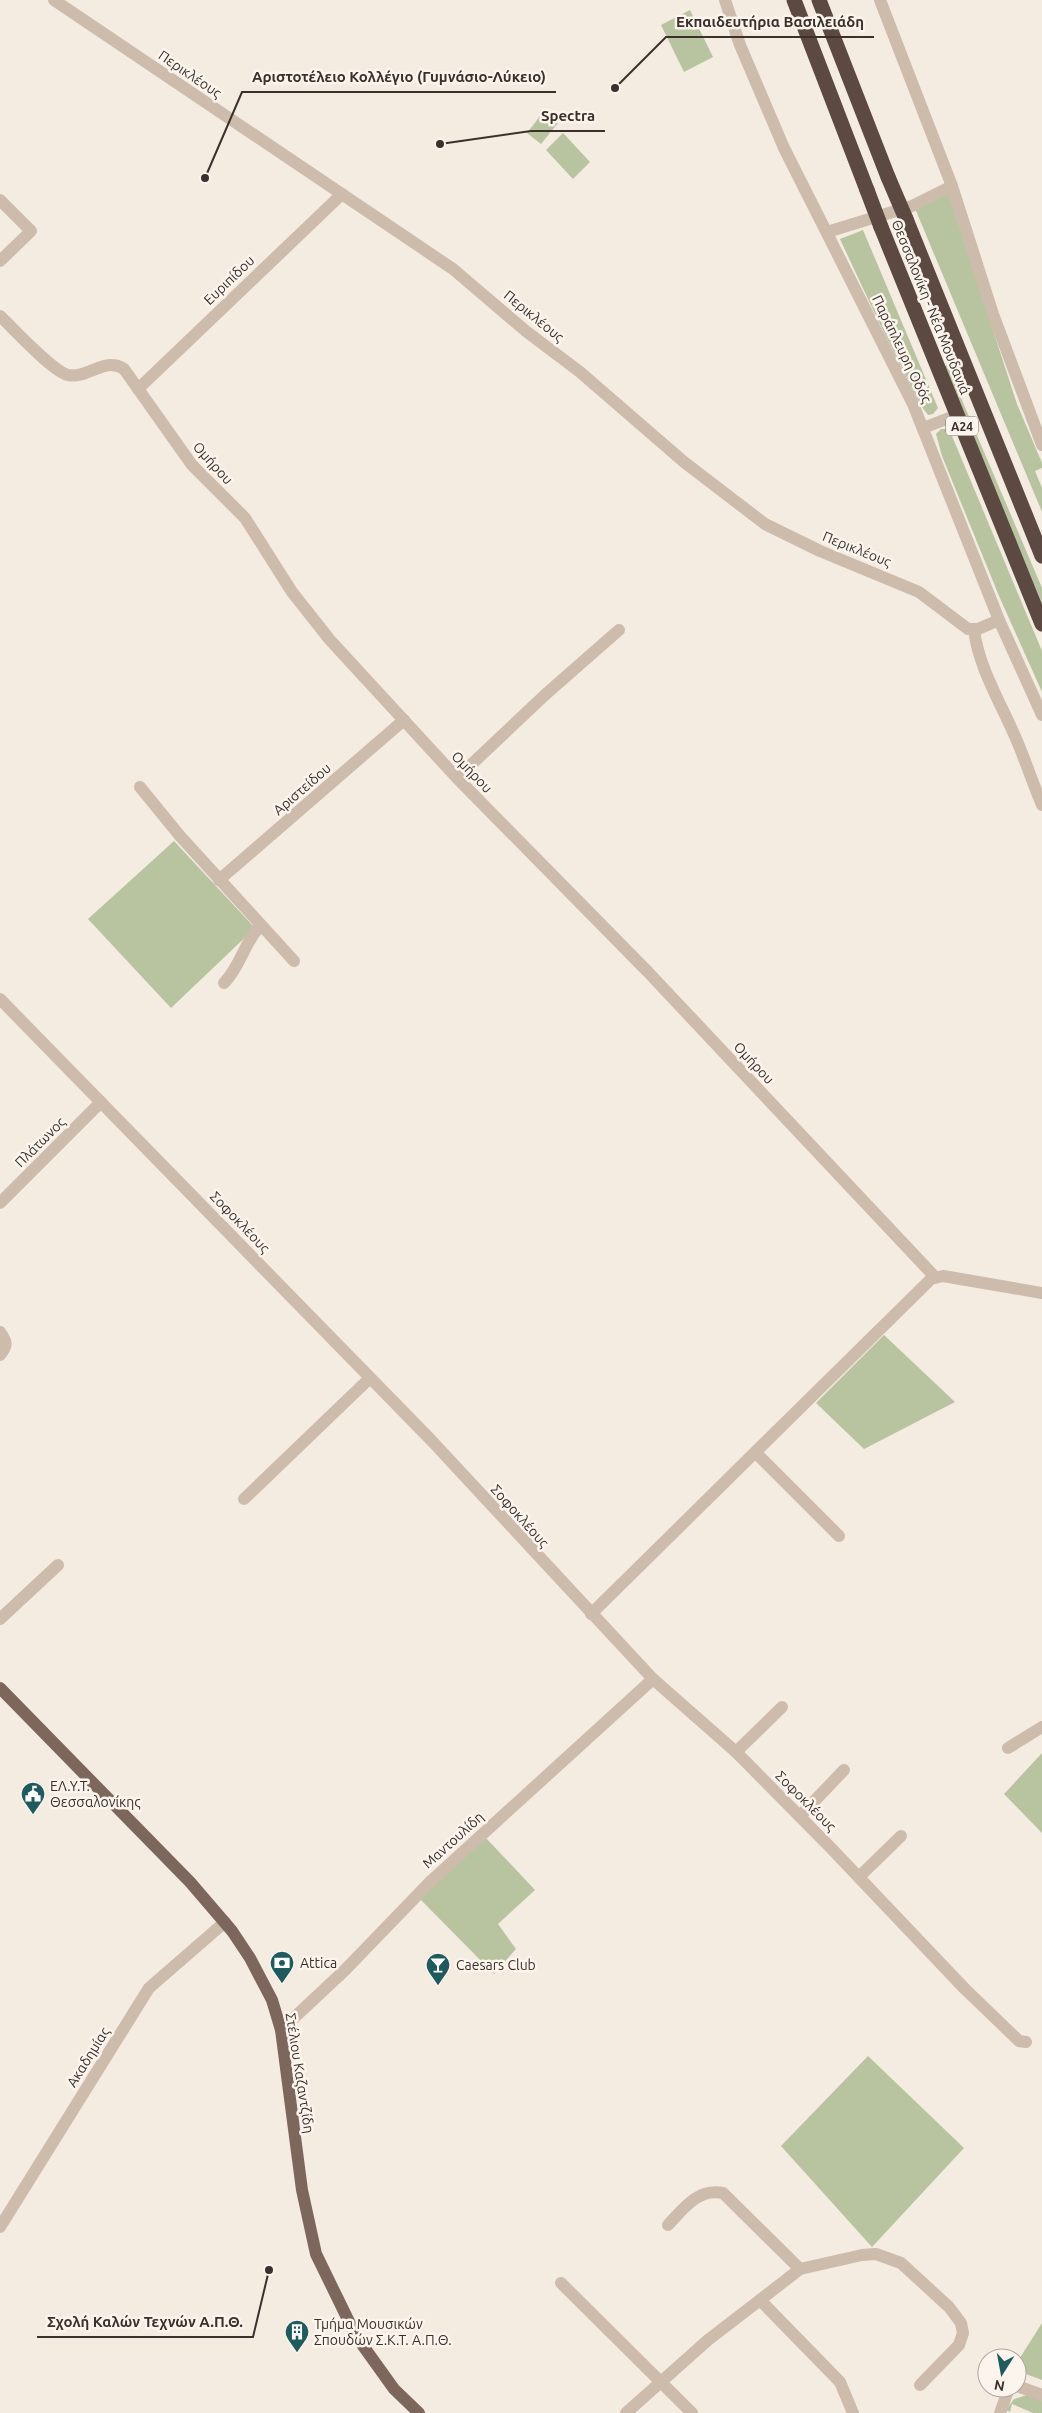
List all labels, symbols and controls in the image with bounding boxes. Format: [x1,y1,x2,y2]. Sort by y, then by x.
callout: Εκπαιδευτήρια Βασιλειάδη [666,7,874,37]
text: Εκπαιδευτήρια Βασιλειάδη [676,13,864,30]
street label: Περικλέους [155,47,225,101]
callout: Αριστοτέλειο Κολλέγιο (Γυμνάσιο-Λύκειο) [242,62,556,92]
text: Αριστοτέλειο Κολλέγιο (Γυμνάσιο-Λύκειο) [252,68,546,85]
callout: Spectra [531,101,605,131]
text: Spectra [541,107,595,124]
street label: Θεσσαλονίκη - Νέα Μουδανιά [889,217,974,397]
street label: Ευριπίδου [201,252,257,308]
street label: Περικλέους [501,287,568,345]
street label: Παράπλευρη Οδός [869,293,935,406]
road number: Α24 [946,416,978,436]
street label: Ομήρου [190,439,236,487]
street label: Περικλέους [820,528,894,570]
street label: Ομήρου [448,748,496,796]
street label: Αριστείδου [270,760,334,818]
street label: Ομήρου [731,1039,777,1087]
street label: Πλάτωνος [12,1113,69,1170]
street label: Σοφοκλέους [207,1188,274,1256]
street label: Σοφοκλέους [488,1481,553,1551]
street label: Σοφοκλέους [773,1768,840,1835]
place label: ΕΛ.Υ.Τ. Θεσσαλονίκης [50,1778,141,1810]
public building icon: ΕΛ.Υ.Τ. Θεσσαλονίκης [20,1781,46,1815]
street label: Μαντουλίδη [419,1808,487,1872]
bank icon: Attica [269,1950,295,1984]
bar icon: Caesars Club [425,1952,451,1986]
place label: Attica [300,1955,337,1971]
place label: Caesars Club [456,1957,536,1973]
street label: Στέλιου Καζαντζίδη [283,2012,317,2134]
street label: Ακαδημίας [63,2024,113,2090]
callout: Σχολή Καλών Τεχνών Α.Π.Θ. [37,2307,253,2337]
text: Σχολή Καλών Τεχνών Α.Π.Θ. [47,2313,243,2330]
place label: Τμήμα Μουσικών Σπουδών Σ.Κ.Τ. Α.Π.Θ. [314,2316,452,2348]
building icon: Τμήμα Μουσικών Σπουδών Σ.Κ.Τ. Α.Π.Θ. [284,2319,310,2353]
north arrow [977,2348,1027,2398]
text: N [993,2377,1006,2395]

